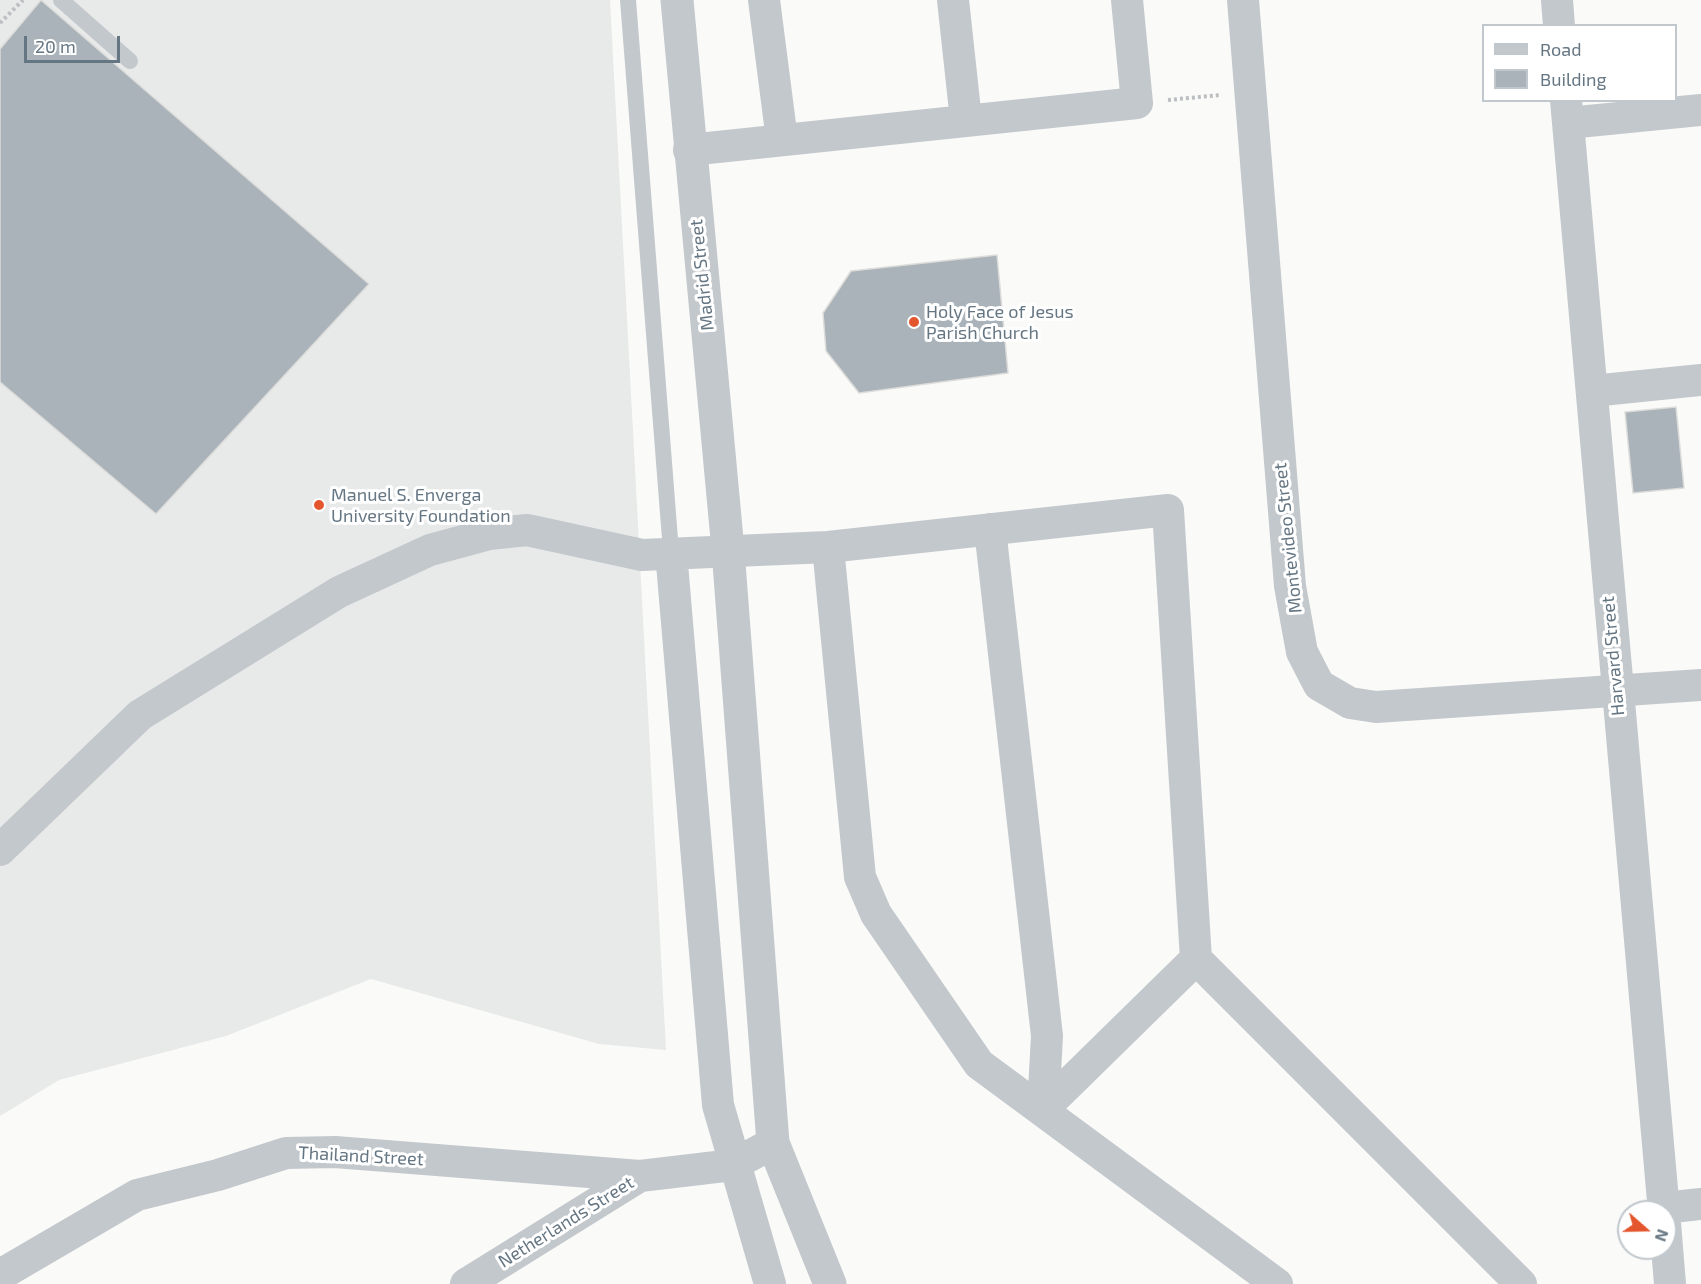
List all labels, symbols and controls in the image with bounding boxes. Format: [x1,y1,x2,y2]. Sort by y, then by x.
scale bar [27,24,123,62]
legend [1482,24,1677,102]
text: 20 m [35,35,76,57]
text: Road [1540,38,1581,60]
text: Building [1540,68,1607,90]
street label: Madrid Street [685,218,719,332]
place label: Holy Face of Jesus Parish Church [926,301,1074,344]
marker: Holy Face of Jesus Parish Church [907,315,921,329]
street label: Montevideo Street [1269,462,1307,614]
place label: Manuel S. Enverga University Foundation [331,484,511,526]
marker: Manuel S. Enverga University Foundation [312,498,326,512]
street label: Harvard Street [1597,595,1629,717]
street label: Thailand Street [298,1142,424,1170]
street label: Netherlands Street [494,1172,638,1272]
north arrow [1617,1200,1677,1260]
text: N [1652,1227,1673,1244]

